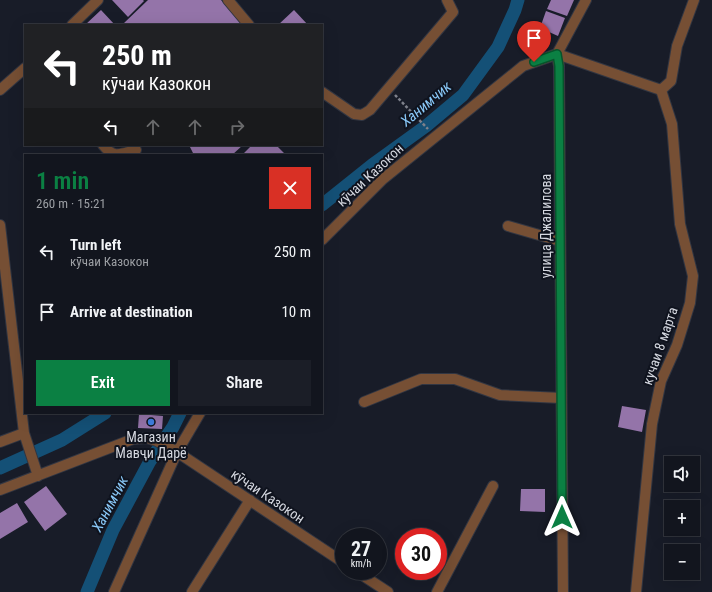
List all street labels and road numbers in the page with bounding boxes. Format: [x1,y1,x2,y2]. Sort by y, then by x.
street label: кӯчаи Казокон [333,140,407,210]
street label: улица Джалилова [538,174,554,278]
street label: кучаи 8 марта [639,305,681,387]
street label: кӯчаи Казокон [228,466,308,526]

